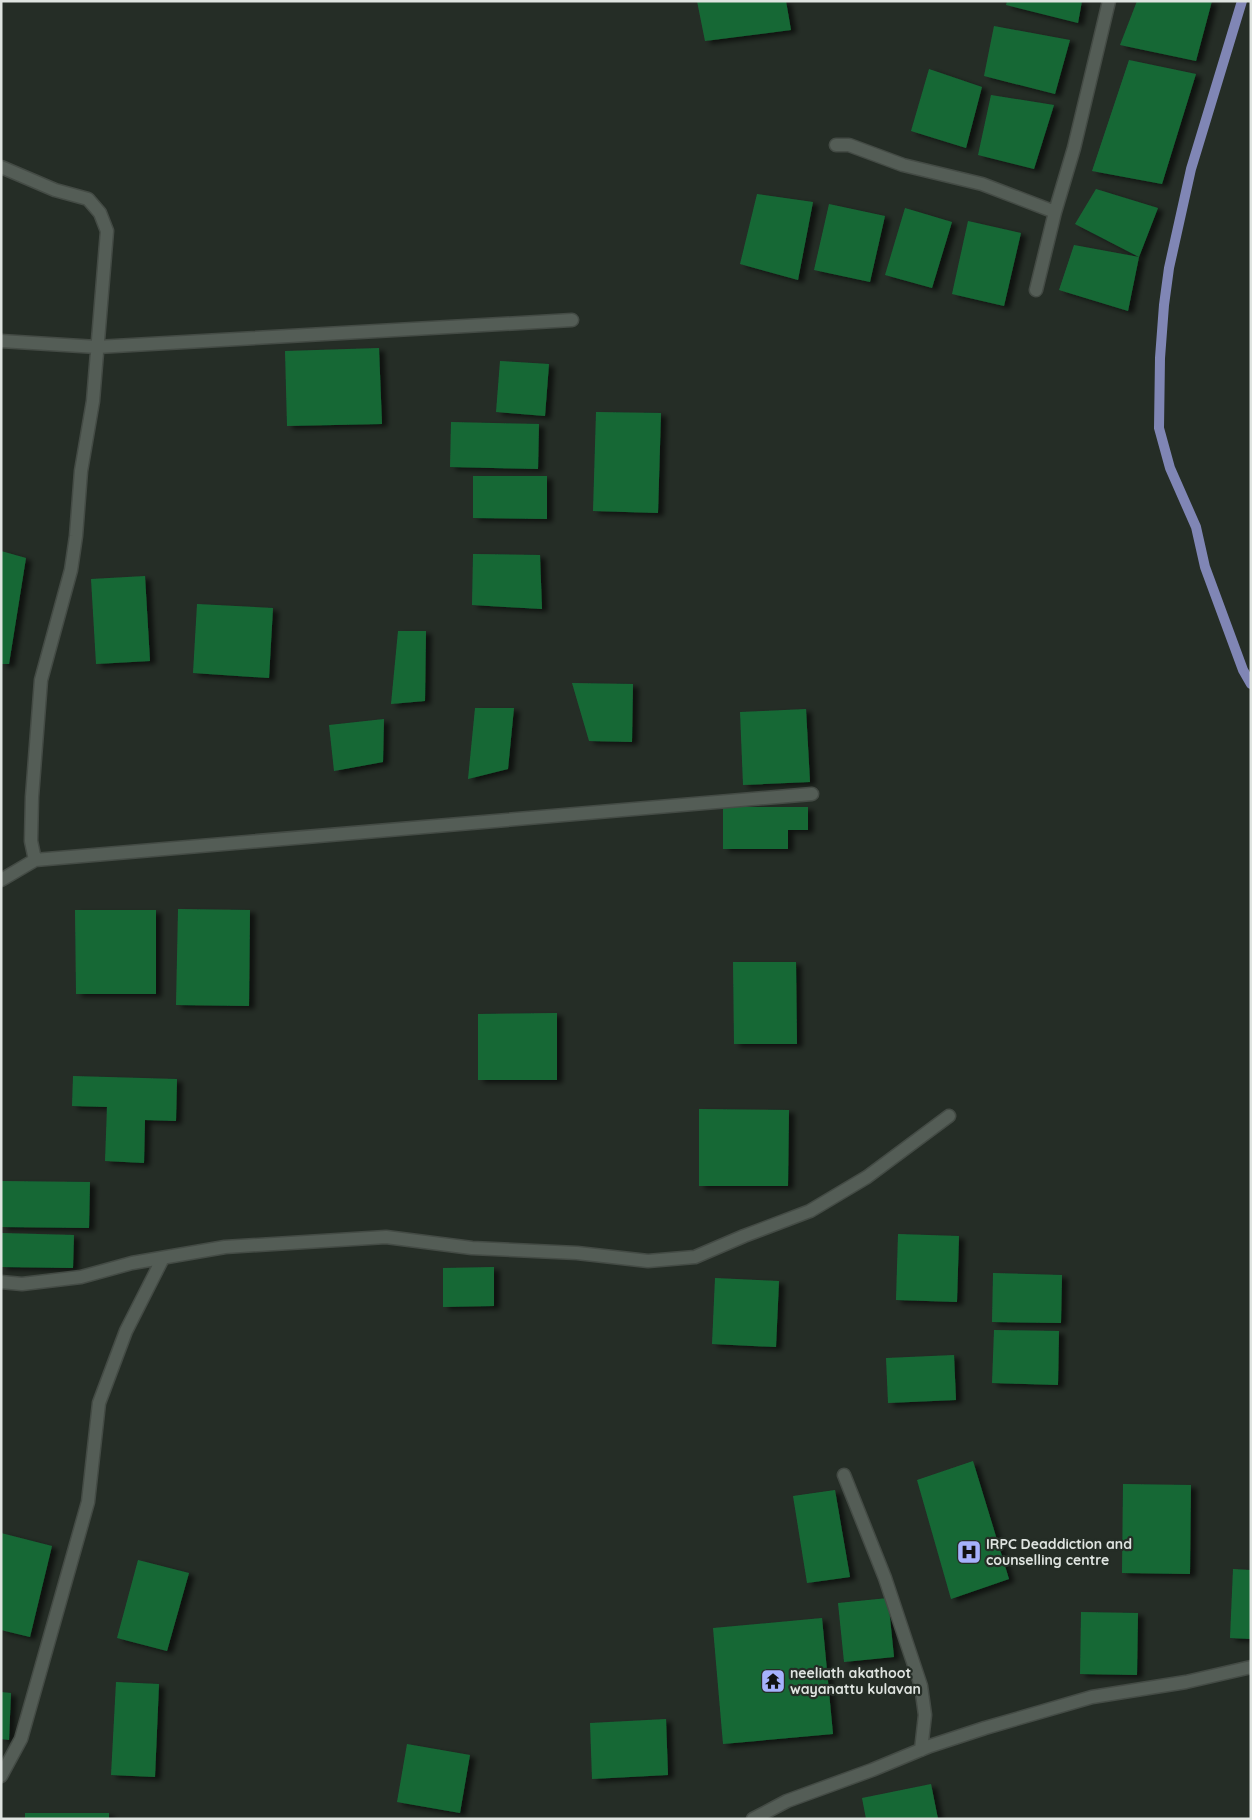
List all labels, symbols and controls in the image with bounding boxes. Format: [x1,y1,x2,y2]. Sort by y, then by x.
place label: IRPC Deaddiction and counselling centre [986,1535,1132,1569]
hospital icon: IRPC Deaddiction and counselling centre [956,1539,982,1565]
place label: neeliath akathoot wayanattu kulavan [790,1664,921,1698]
temple icon: neeliath akathoot wayanattu kulavan [760,1668,786,1694]

